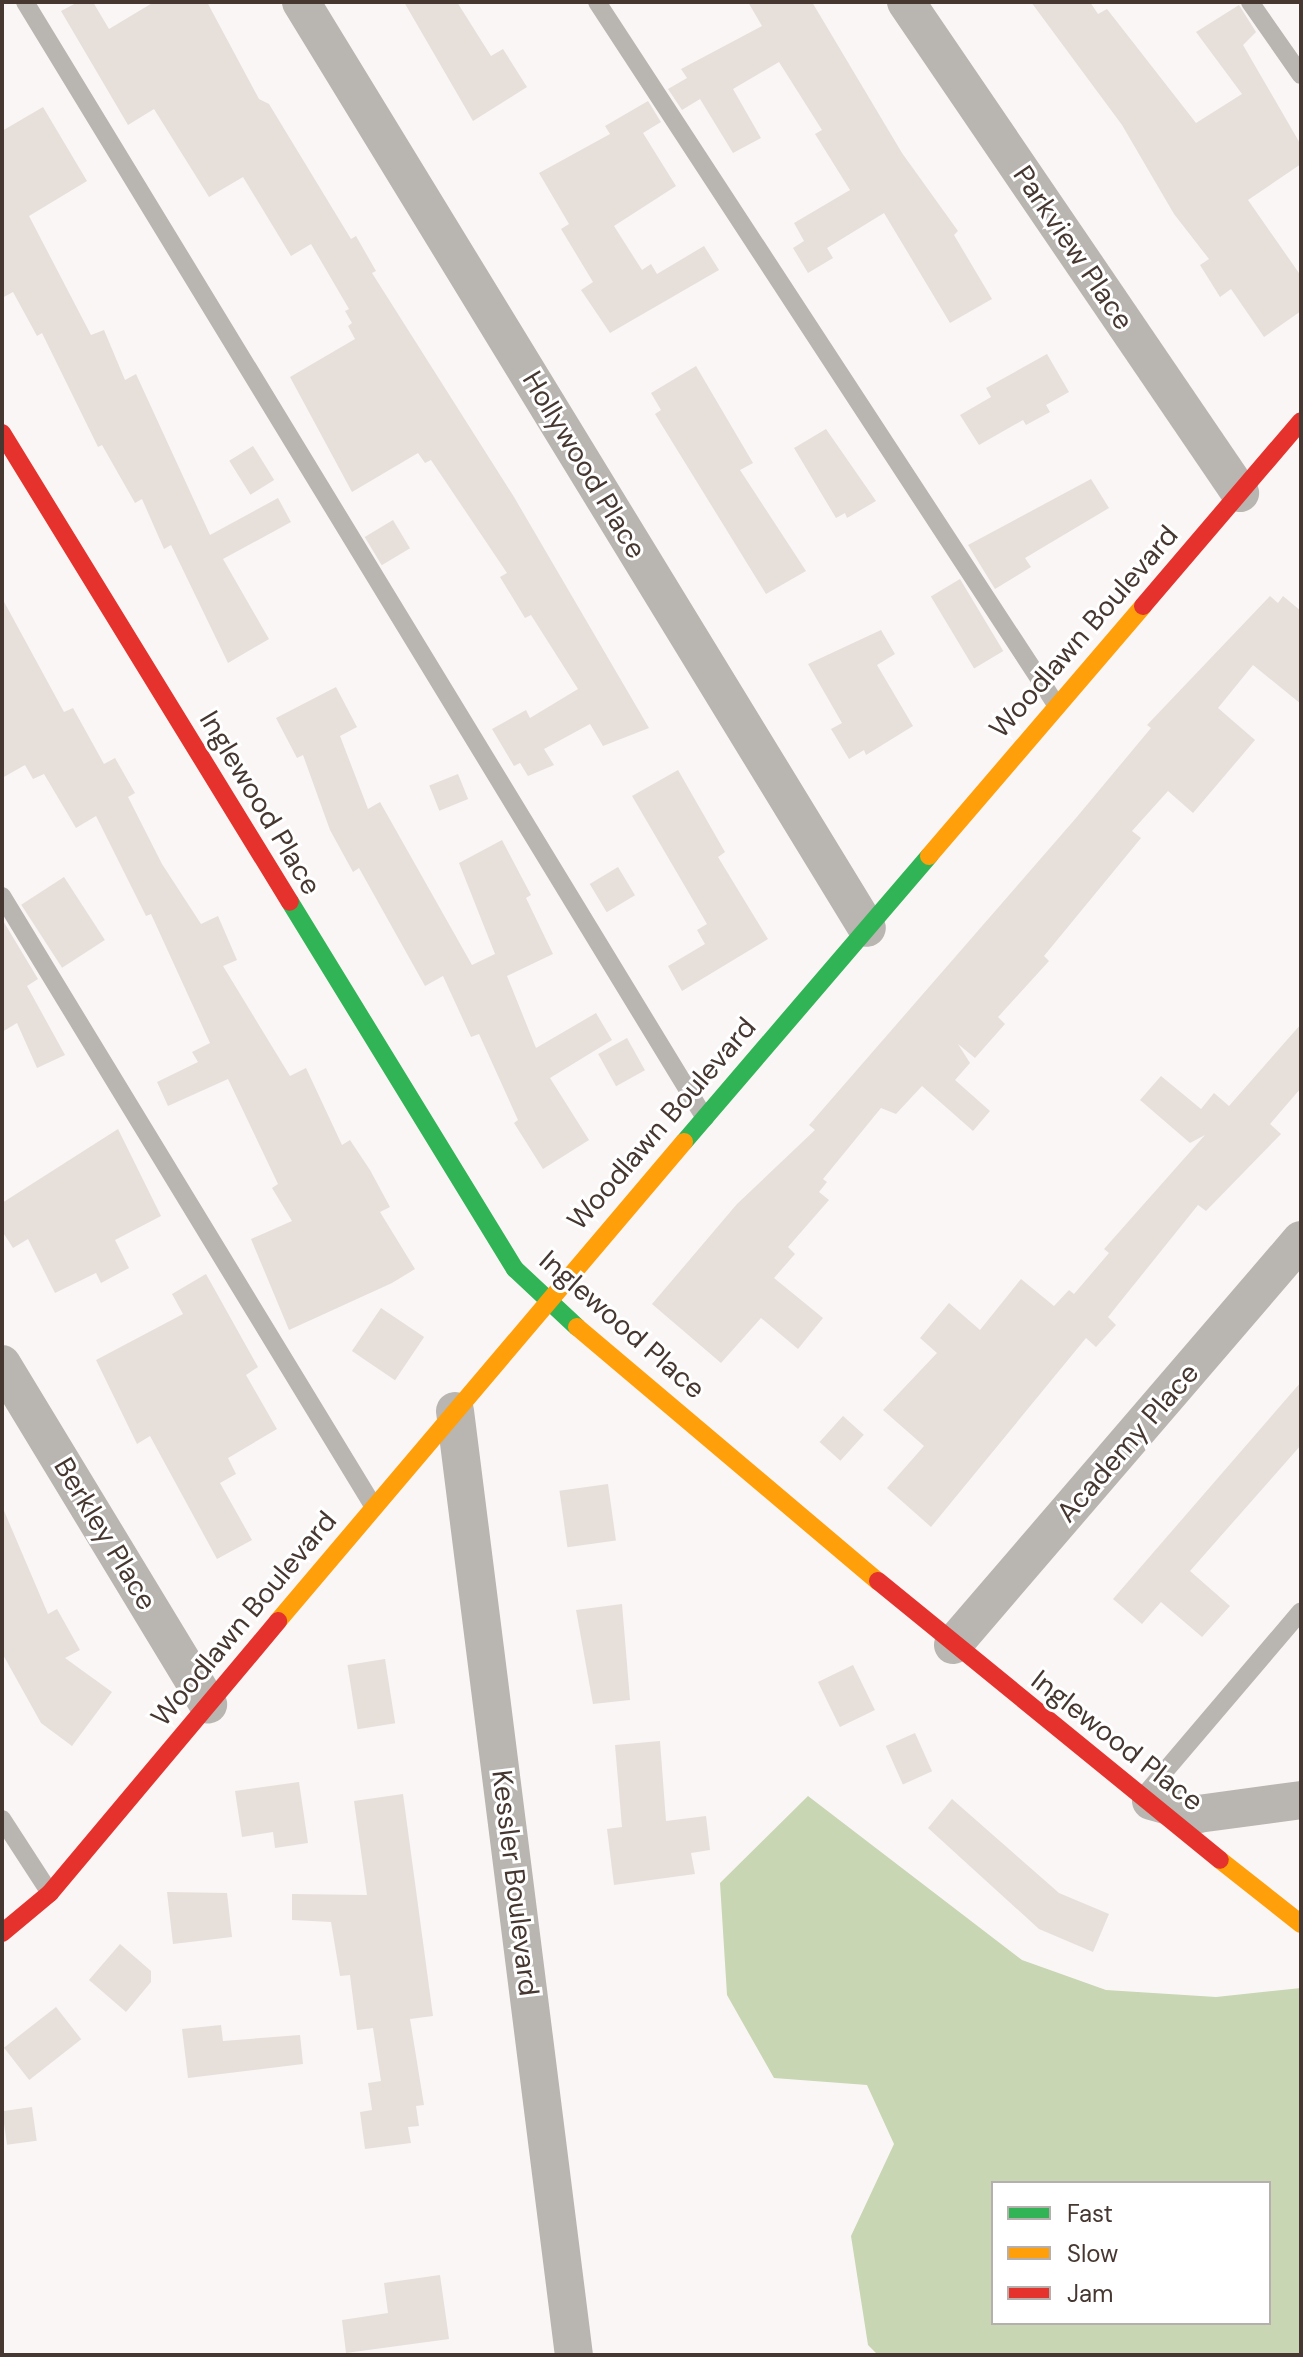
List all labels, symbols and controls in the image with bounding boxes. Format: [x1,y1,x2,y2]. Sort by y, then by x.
street label: Parkview Place [1006,160,1140,336]
street label: Hollywood Place [515,365,653,565]
street label: Woodlawn Boulevard [983,519,1185,745]
street label: Inglewood Place [192,705,328,901]
street label: Woodlawn Boulevard [561,1011,763,1237]
street label: Inglewood Place [532,1244,712,1406]
street label: Academy Place [1050,1357,1206,1529]
street label: Berkley Place [46,1452,164,1616]
street label: Woodlawn Boulevard [144,1505,344,1733]
street label: Inglewood Place [1025,1664,1209,1818]
street label: Kessler Boulevard [484,1768,546,1998]
legend [991,2181,1271,2325]
text: Fast [1067,2198,1113,2229]
text: Slow [1067,2238,1118,2269]
text: Jam [1067,2278,1113,2309]

